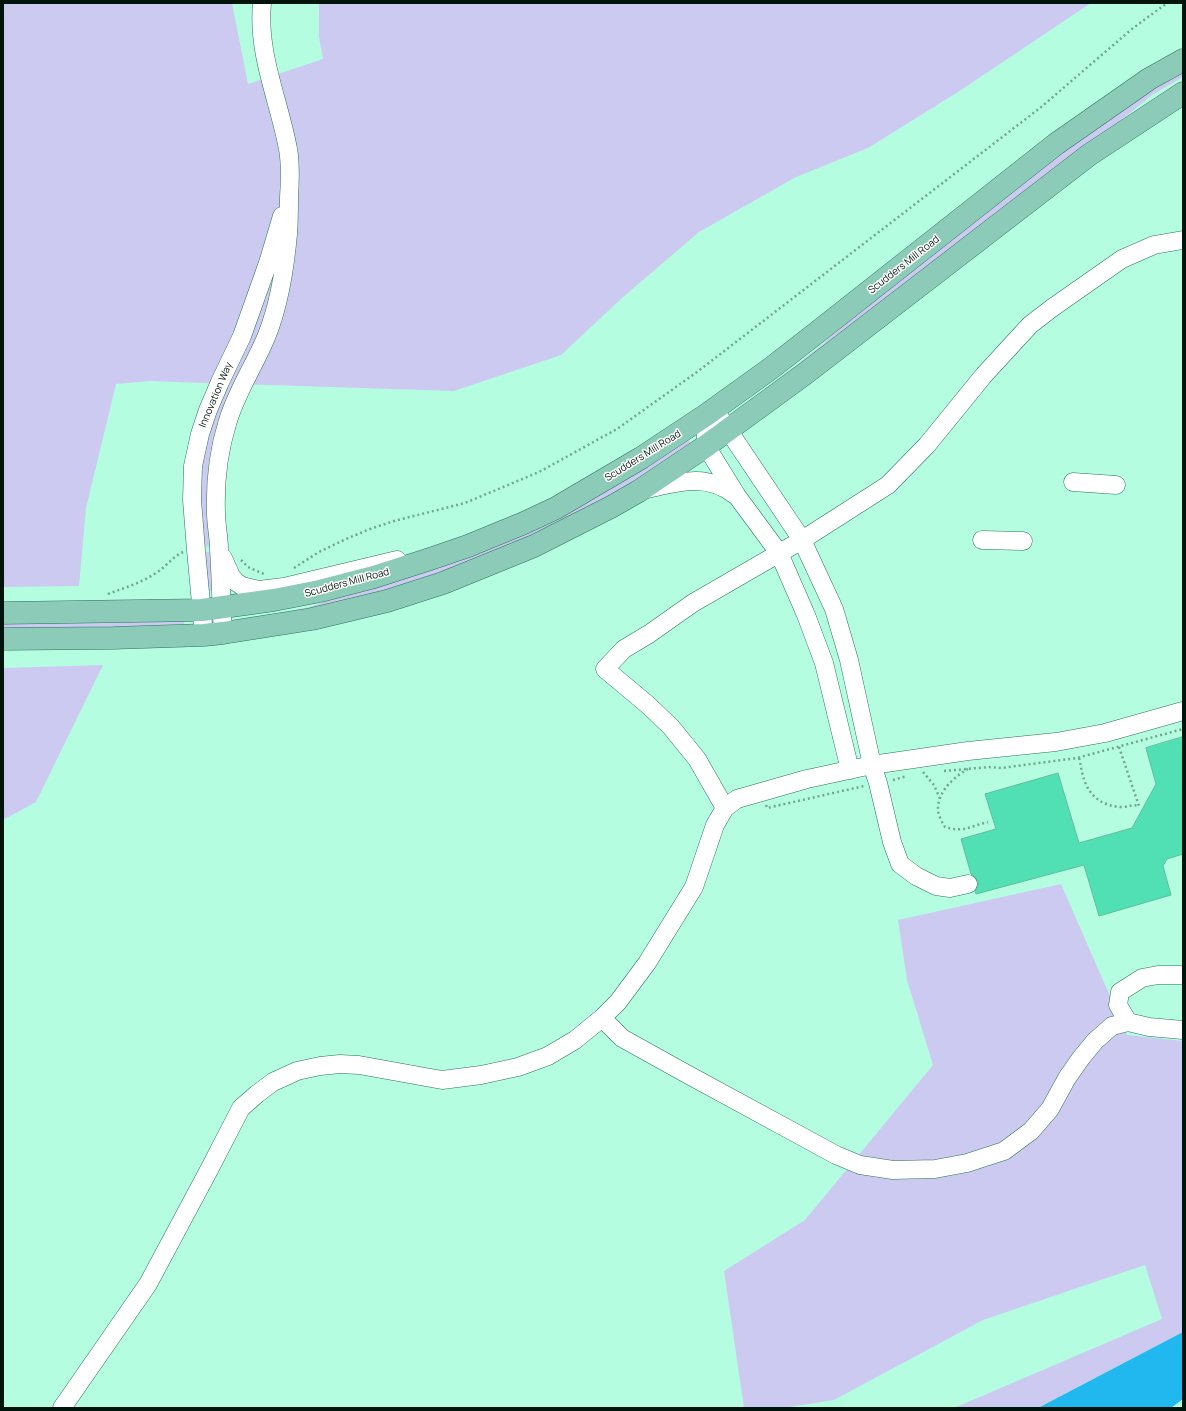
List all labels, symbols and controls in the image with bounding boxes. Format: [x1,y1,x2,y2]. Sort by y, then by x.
street label: Scudders Mill Road [866,233,942,297]
street label: Innovation Way [197,361,235,429]
street label: Scudders Mill Road [603,428,683,484]
street label: Scudders Mill Road [303,566,391,600]

